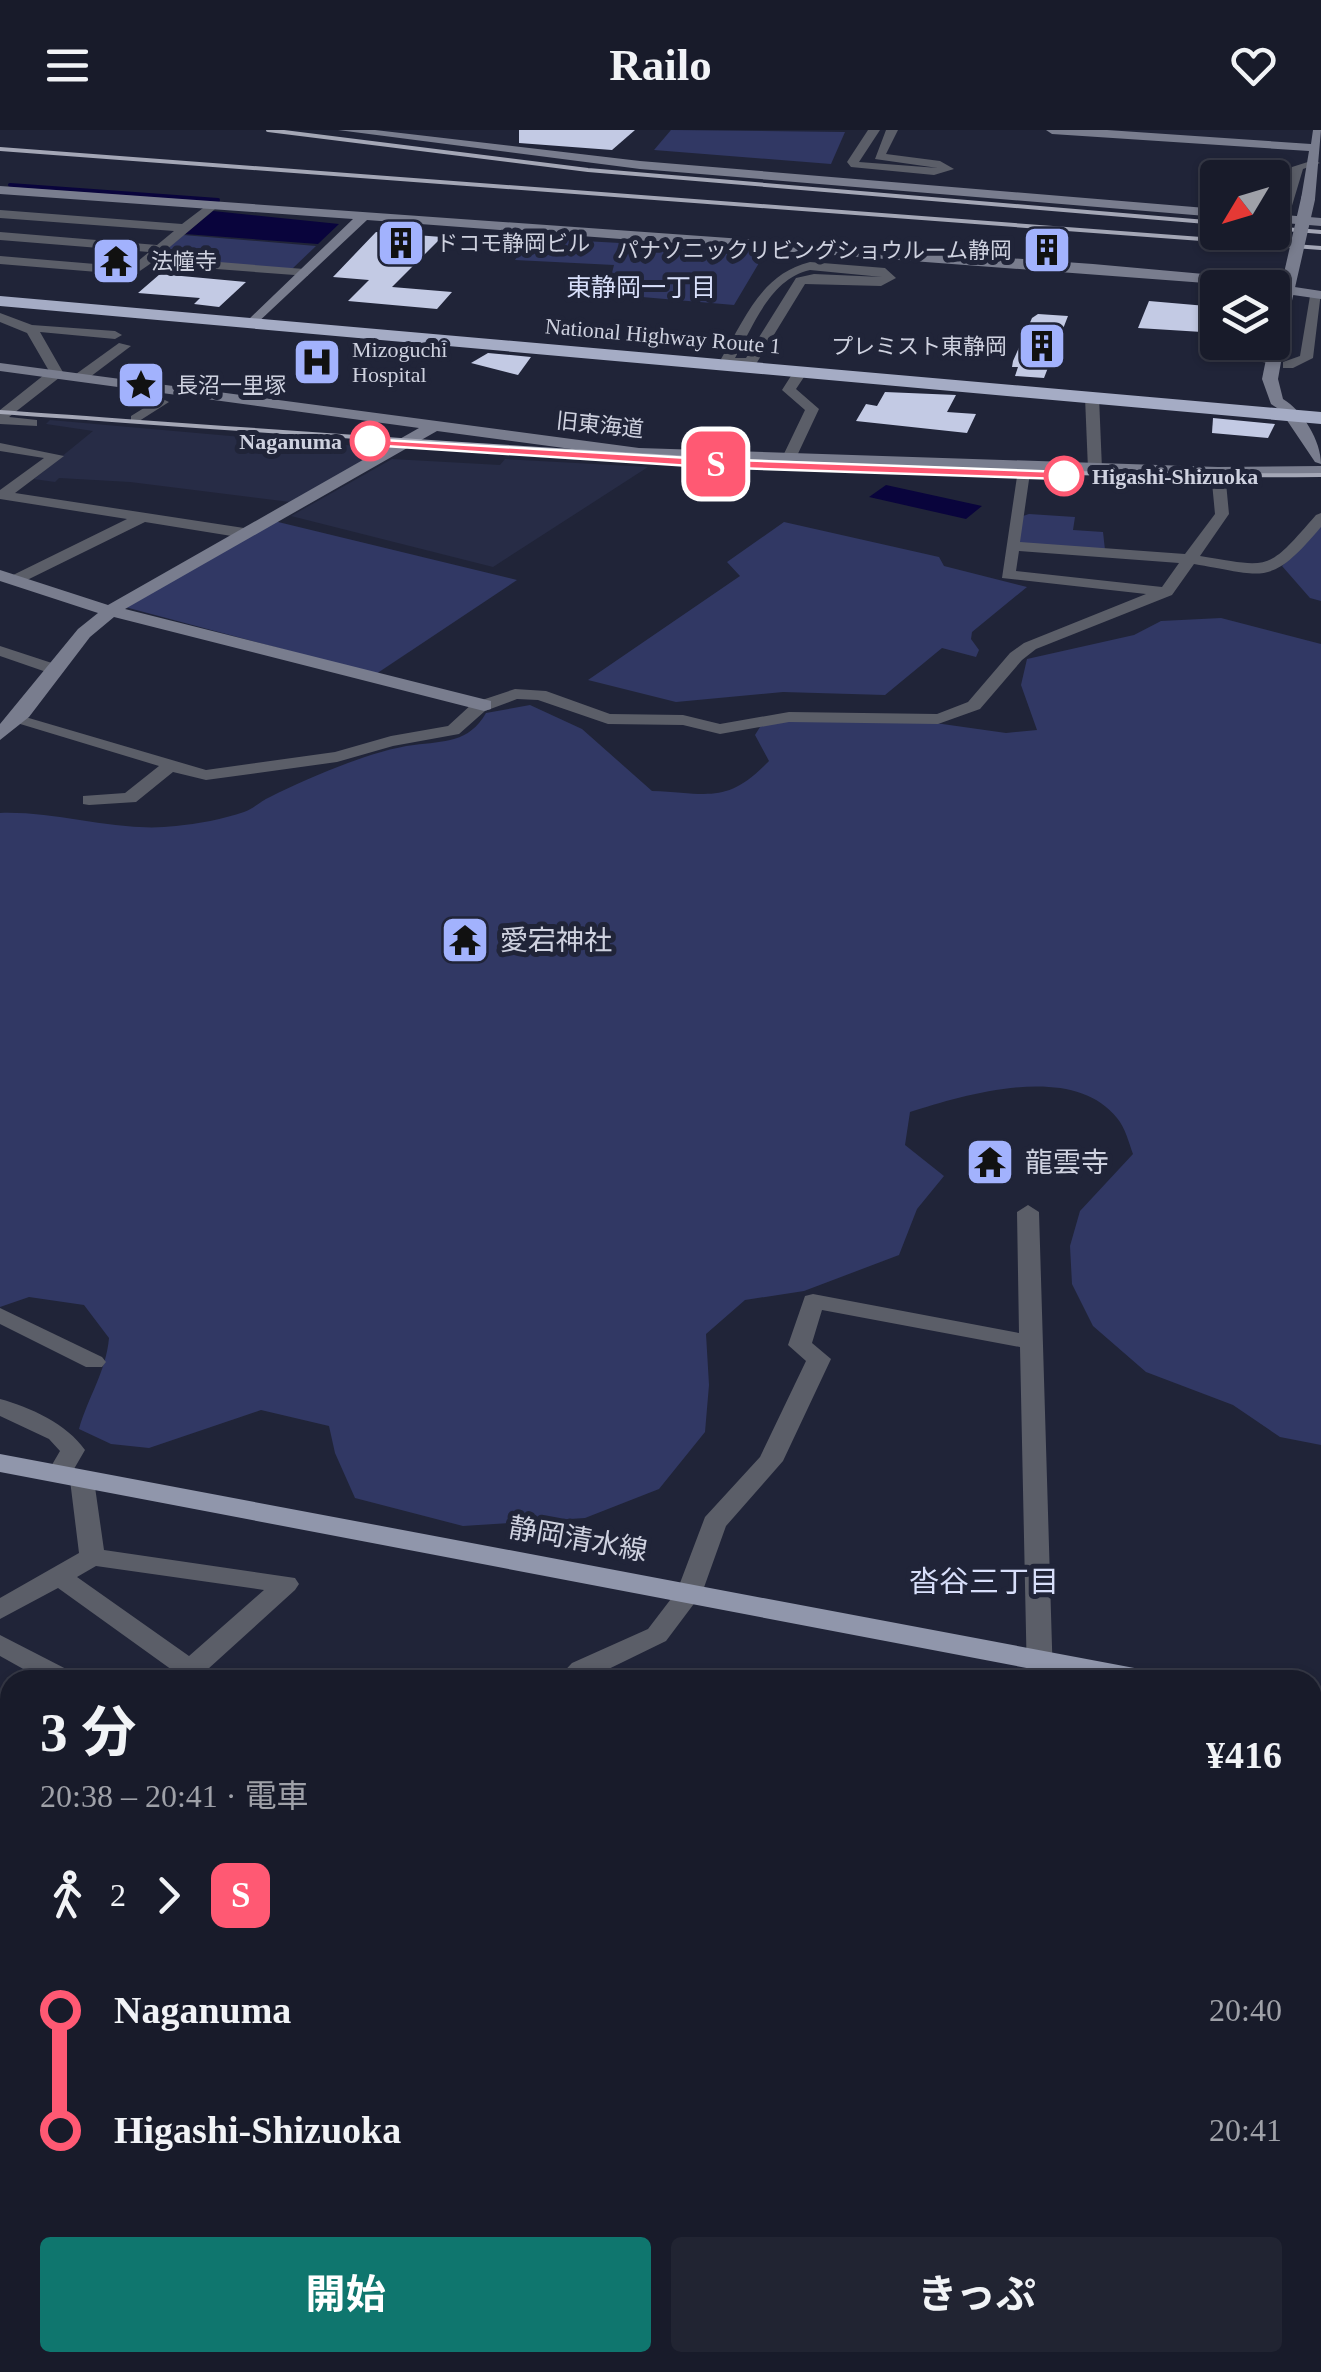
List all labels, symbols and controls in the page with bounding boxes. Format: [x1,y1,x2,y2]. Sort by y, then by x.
icon: menu [40,38,95,93]
icon: heart [1226,38,1281,93]
text: Railo [609,40,712,90]
north arrow [1200,160,1290,250]
map controls [1200,160,1290,360]
building icon: ドコモ静岡ビル [375,217,427,269]
building icon: パナソニックリビングショウルーム静岡 [1021,224,1073,276]
place label: ドコモ静岡ビル [436,231,590,256]
temple icon: 法幢寺 [90,235,142,287]
place label: パナソニックリビングショウルーム静岡 [617,238,1012,263]
place label: 法幢寺 [151,249,217,274]
button: layers [1200,270,1290,360]
district label: 東静岡一丁目 [566,274,716,301]
street label: National Highway Route 1 [544,313,782,359]
building icon: プレミスト東静岡 [1016,320,1068,372]
place label: プレミスト東静岡 [831,334,1007,359]
hospital icon: Mizoguchi Hospital [291,336,343,388]
place label: Mizoguchi Hospital [352,337,447,387]
place icon: 長沼一里塚 [115,359,167,411]
place label: 長沼一里塚 [176,373,286,398]
street label: 旧東海道 [555,408,645,442]
marker: Naganuma [351,422,389,460]
place label: Naganuma [239,429,342,454]
line badge: S [684,432,748,496]
text: S [706,445,726,484]
marker: Higashi-Shizuoka [1045,457,1083,495]
place label: Higashi-Shizuoka [1092,464,1258,489]
temple icon: 愛宕神社 [439,914,491,966]
place label: 愛宕神社 [500,925,612,956]
temple icon: 龍雲寺 [964,1136,1016,1188]
place label: 龍雲寺 [1025,1147,1109,1178]
street label: 静岡清水線 [506,1512,650,1566]
district label: 沓谷三丁目 [909,1565,1059,1598]
text: 3 分 [40,1702,136,1763]
text: ¥416 [1206,1734,1282,1776]
text: 20:38 – 20:41 · 電車 [40,1778,308,1814]
icon: walk [40,1868,95,1923]
icon: forward [141,1868,196,1923]
text: S [231,1876,250,1915]
text: 2 [110,1877,126,1913]
text: Naganuma [114,1989,291,2031]
text: 20:40 [1209,1992,1282,2028]
text: Higashi-Shizuoka [114,2109,401,2151]
text: 20:41 [1209,2112,1282,2148]
button: 開始 [40,2237,651,2352]
button: きっぷ [671,2237,1282,2352]

